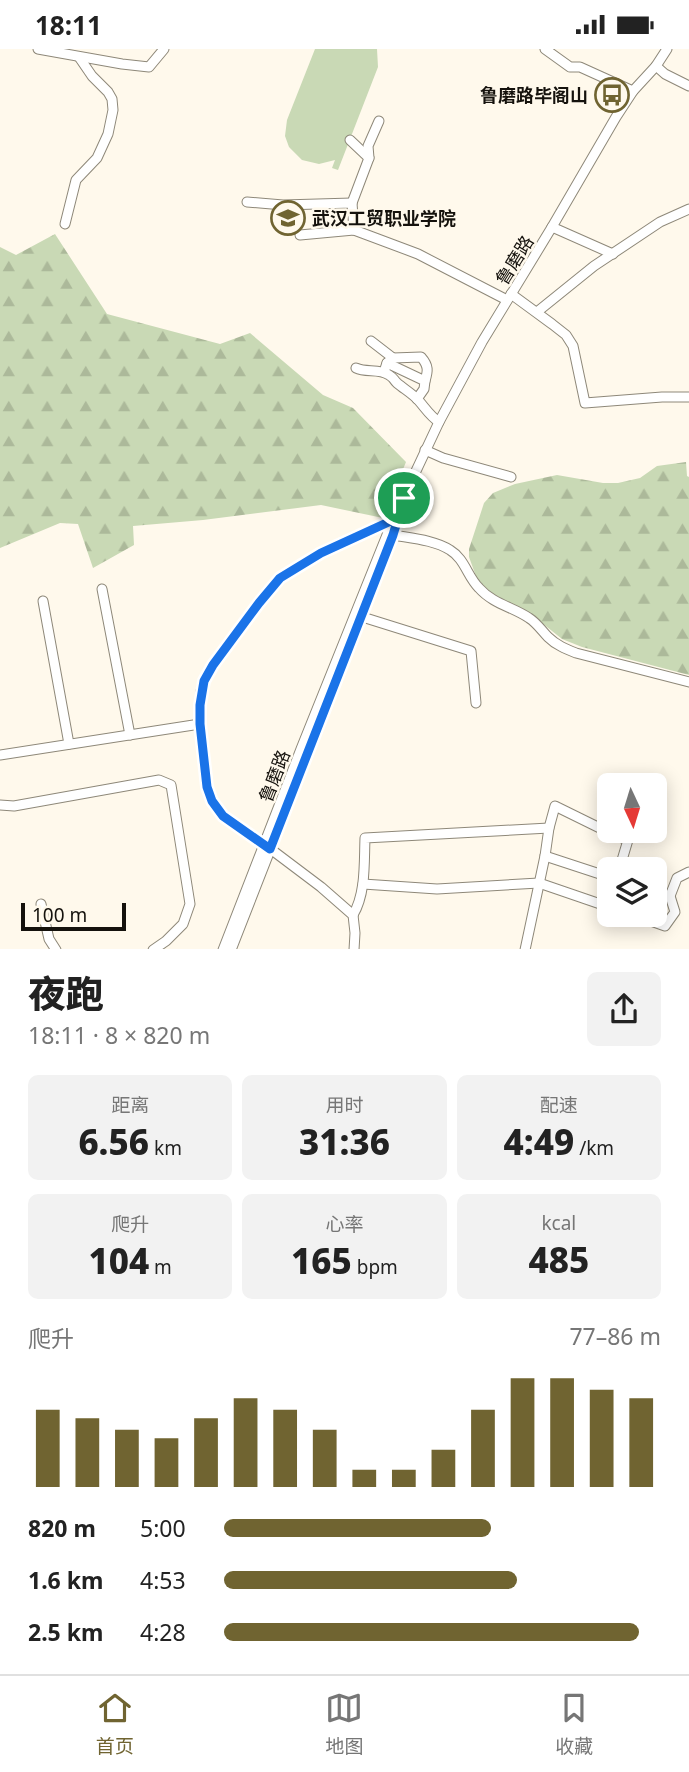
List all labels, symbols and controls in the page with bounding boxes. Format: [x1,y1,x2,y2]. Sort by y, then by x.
text: 18:11 [35,7,102,43]
bus stop icon: 鲁磨路毕阁山 [593,76,631,114]
place label: 鲁磨路毕阁山 [480,83,588,107]
school or university icon: 武汉工贸职业学院 [269,199,307,237]
place label: 武汉工贸职业学院 [312,206,456,230]
street label: 鲁磨路 [490,231,538,289]
pin [374,468,434,528]
icon: arrive [385,479,423,517]
street label: 鲁磨路 [253,746,295,806]
north arrow [597,773,667,843]
map controls [597,773,667,927]
button: layers [597,857,667,927]
scale bar [21,901,126,932]
text: 100 m [32,902,87,928]
text: 夜跑 [28,967,104,1019]
button: share [587,972,661,1046]
text: 18:11 · 8 × 820 m [28,1019,210,1051]
text: 距离 [111,1092,149,1118]
text: 用时 [325,1092,364,1118]
text: 配速 [540,1092,578,1118]
text: 6.56 [78,1118,149,1165]
text: 31:36 [299,1118,390,1165]
text: 4:49 [504,1118,574,1165]
text: km [149,1135,182,1161]
text: /km [574,1135,614,1161]
text: kcal [541,1210,576,1236]
text: 爬升 [111,1211,149,1237]
text: 心率 [325,1211,364,1237]
text: 485 [528,1236,589,1283]
text: 104 [88,1237,149,1284]
text: 165 [291,1237,352,1284]
text: m [149,1254,172,1280]
text: bpm [352,1254,398,1280]
text: 77–86 m [569,1320,661,1352]
text: 爬升 [28,1322,74,1354]
text: 820 m [28,1512,96,1544]
text: 5:00 [140,1512,186,1544]
text: 1.6 km [28,1564,103,1596]
text: 4:53 [140,1564,186,1596]
text: 2.5 km [28,1616,103,1648]
text: 4:28 [140,1616,186,1648]
tab: 首页 [96,1689,134,1759]
tab: 地图 [325,1689,363,1759]
tab: 收藏 [555,1689,593,1759]

